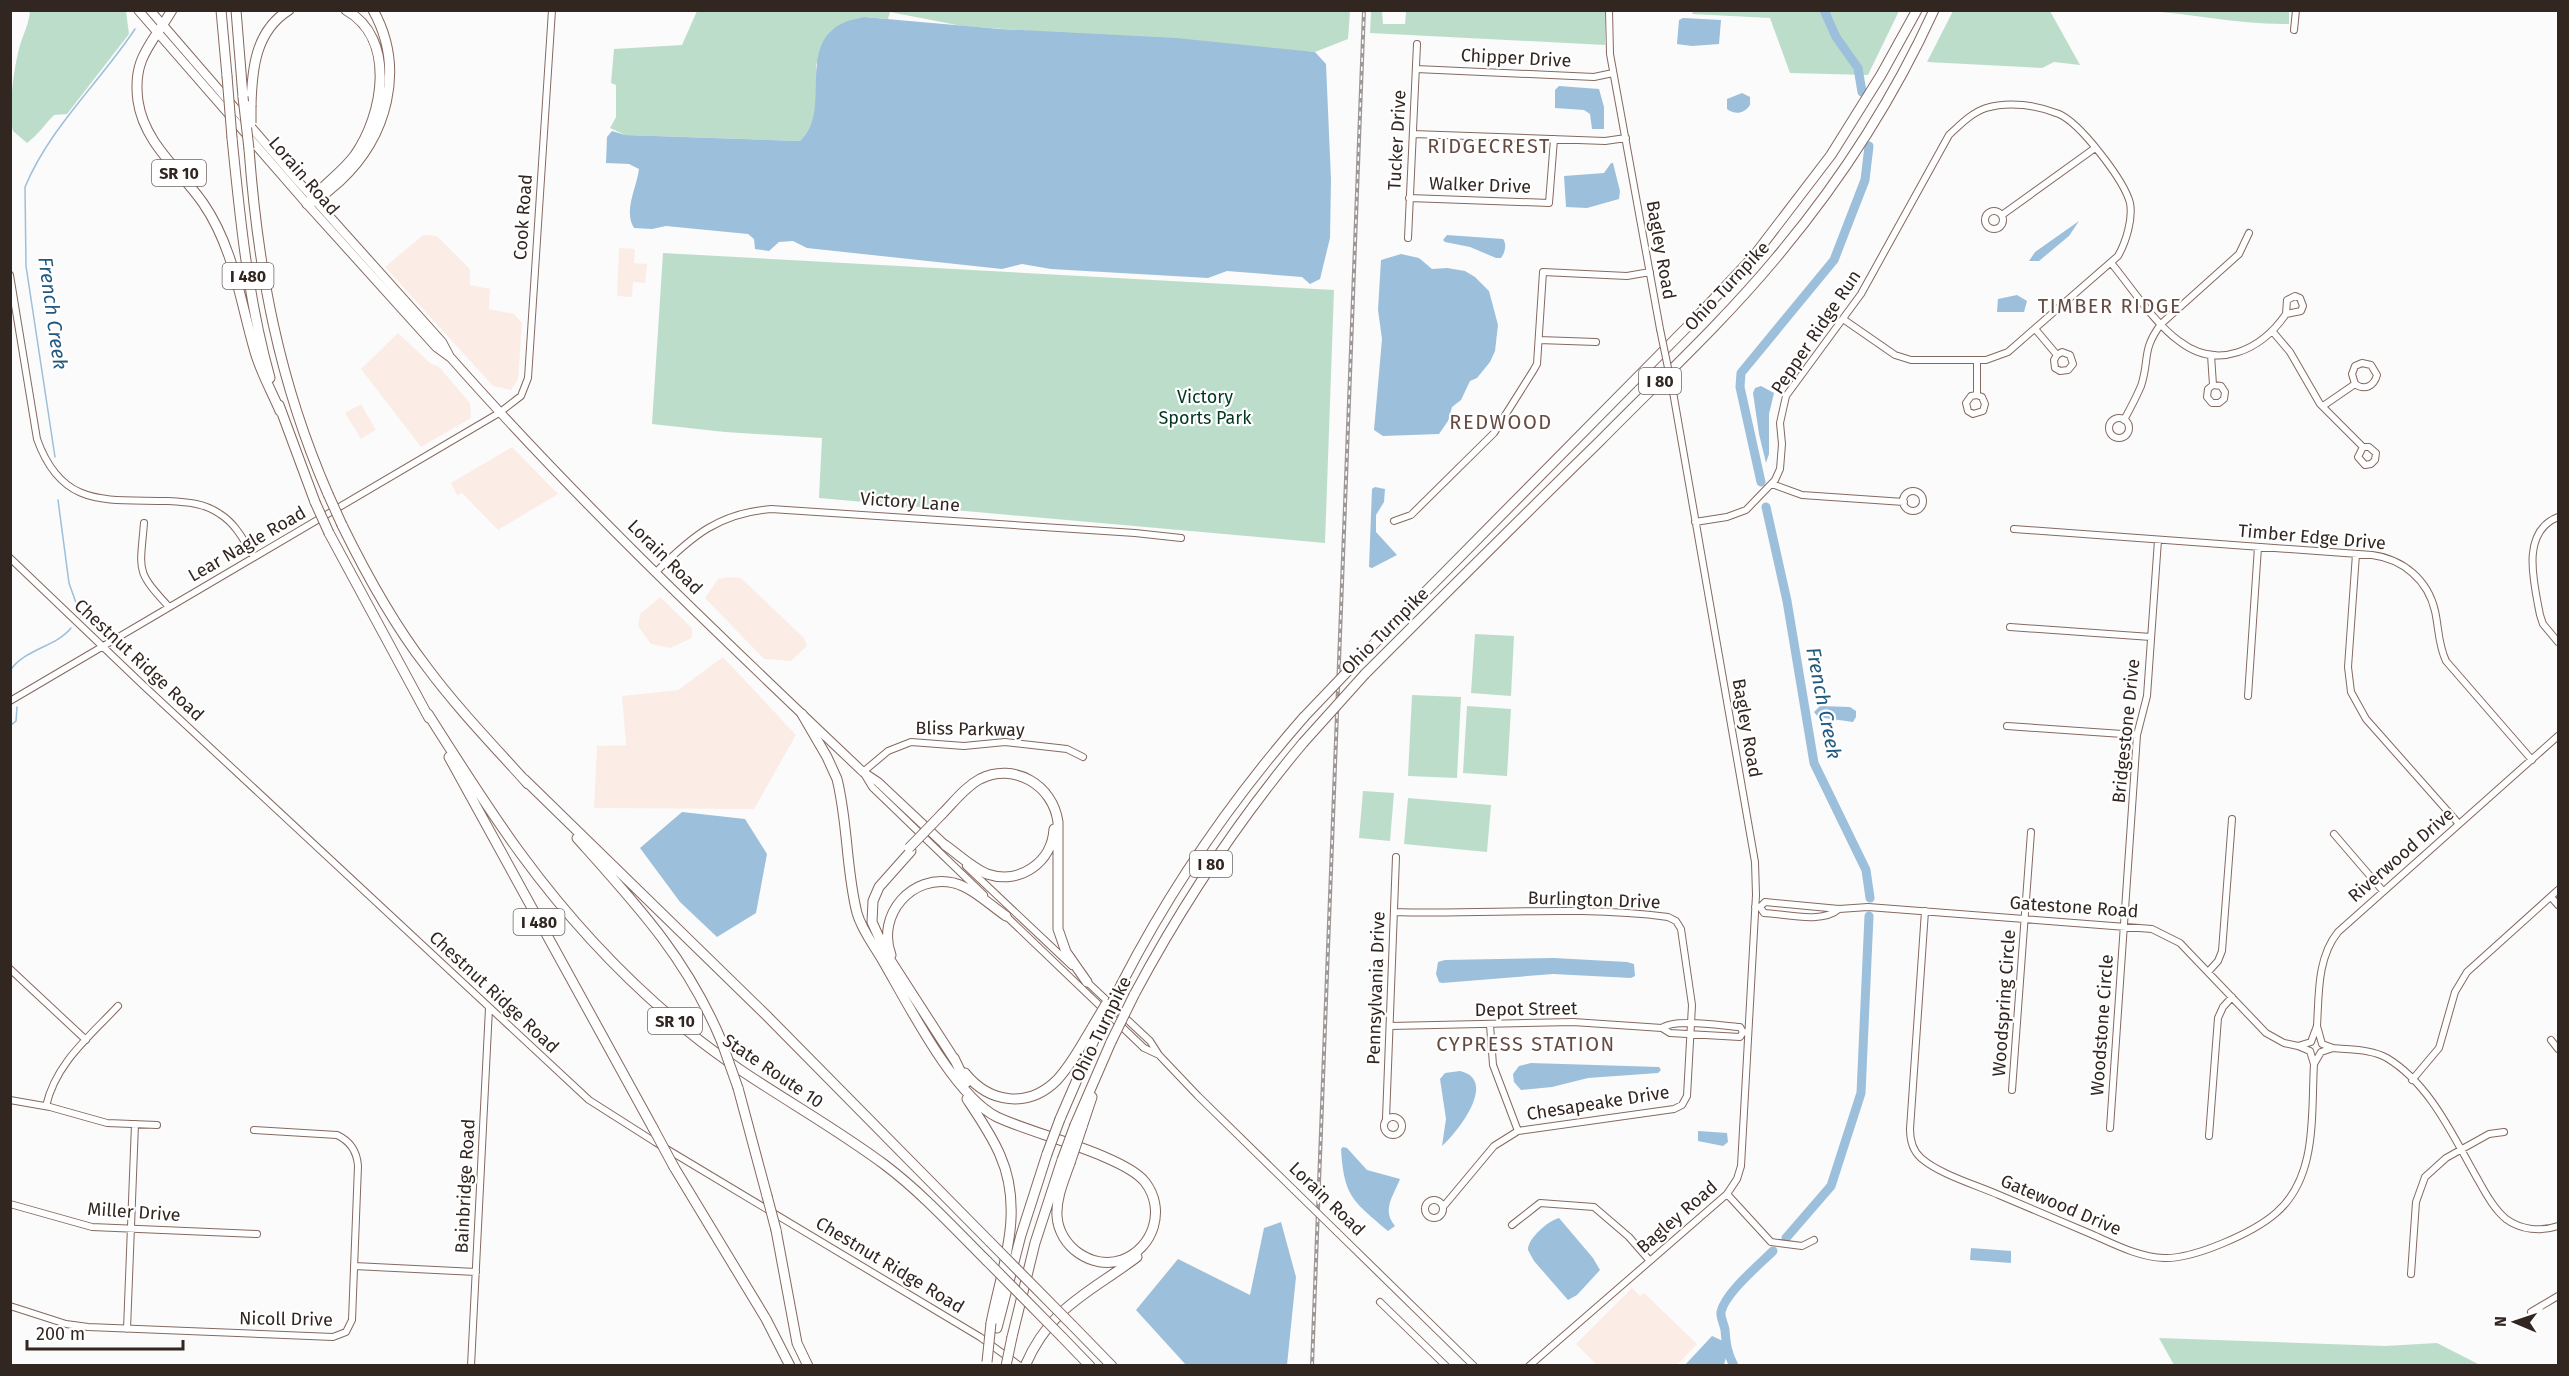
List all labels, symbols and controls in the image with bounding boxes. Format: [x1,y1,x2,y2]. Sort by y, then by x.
street label: Chipper Drive [1460,44,1572,72]
street label: Tucker Drive [1383,89,1411,191]
street label: Lorain Road [264,132,344,220]
district label: RIDGECREST [1427,134,1551,158]
road number: SR 10 [152,160,206,186]
street label: Walker Drive [1429,172,1531,198]
street label: Cook Road [509,173,537,261]
street label: Bagley Road [1641,199,1681,301]
street label: Ohio Turnpike [1680,237,1774,335]
water label: French Creek [33,255,73,371]
road number: I 480 [222,263,274,289]
street label: Pepper Ridge Run [1766,266,1866,398]
district label: TIMBER RIDGE [2038,294,2182,318]
road number: I 80 [1639,368,1681,394]
park label: Victory Sports Park [1158,386,1252,429]
district label: REDWOOD [1449,410,1553,434]
street label: Victory Lane [859,488,961,516]
street label: Lear Nagle Road [184,501,310,587]
street label: Lorain Road [623,515,707,599]
street label: Timber Edge Drive [2237,520,2387,554]
street label: Ohio Turnpike [1337,583,1433,679]
street label: Chestnut Ridge Road [70,594,208,726]
water label: French Creek [1801,645,1847,761]
street label: Bridgestone Drive [2107,658,2145,804]
street label: Bagley Road [1727,677,1767,779]
street label: Bliss Parkway [915,717,1025,741]
street label: Riverwood Drive [2344,803,2458,907]
road number: I 80 [1190,851,1232,877]
street label: Burlington Drive [1527,887,1661,913]
street label: Gatestone Road [2009,892,2139,922]
road number: I 480 [514,909,564,935]
street label: Pennsylvania Drive [1362,911,1390,1065]
street label: Chestnut Ridge Road [425,926,563,1058]
street label: Woodspring Circle [1988,929,2020,1077]
street label: Woodstone Circle [2086,953,2118,1097]
street label: Ohio Turnpike [1066,973,1136,1085]
street label: Depot Street [1474,997,1578,1021]
road number: SR 10 [648,1008,702,1034]
street label: State Route 10 [718,1029,828,1113]
district label: CYPRESS STATION [1436,1032,1616,1056]
street label: Chesapeake Drive [1525,1081,1671,1125]
street label: Bainbridge Road [450,1118,480,1254]
street label: Lorain Road [1284,1157,1370,1241]
street label: Gatewood Drive [1997,1170,2125,1240]
street label: Bagley Road [1632,1176,1722,1258]
street label: Miller Drive [87,1198,181,1226]
street label: Chestnut Ridge Road [812,1212,968,1318]
north arrow [2485,1292,2545,1352]
street label: Nicoll Drive [239,1307,333,1331]
scale bar [27,1313,183,1351]
text: N [2491,1316,2510,1327]
text: 200 m [36,1323,85,1345]

